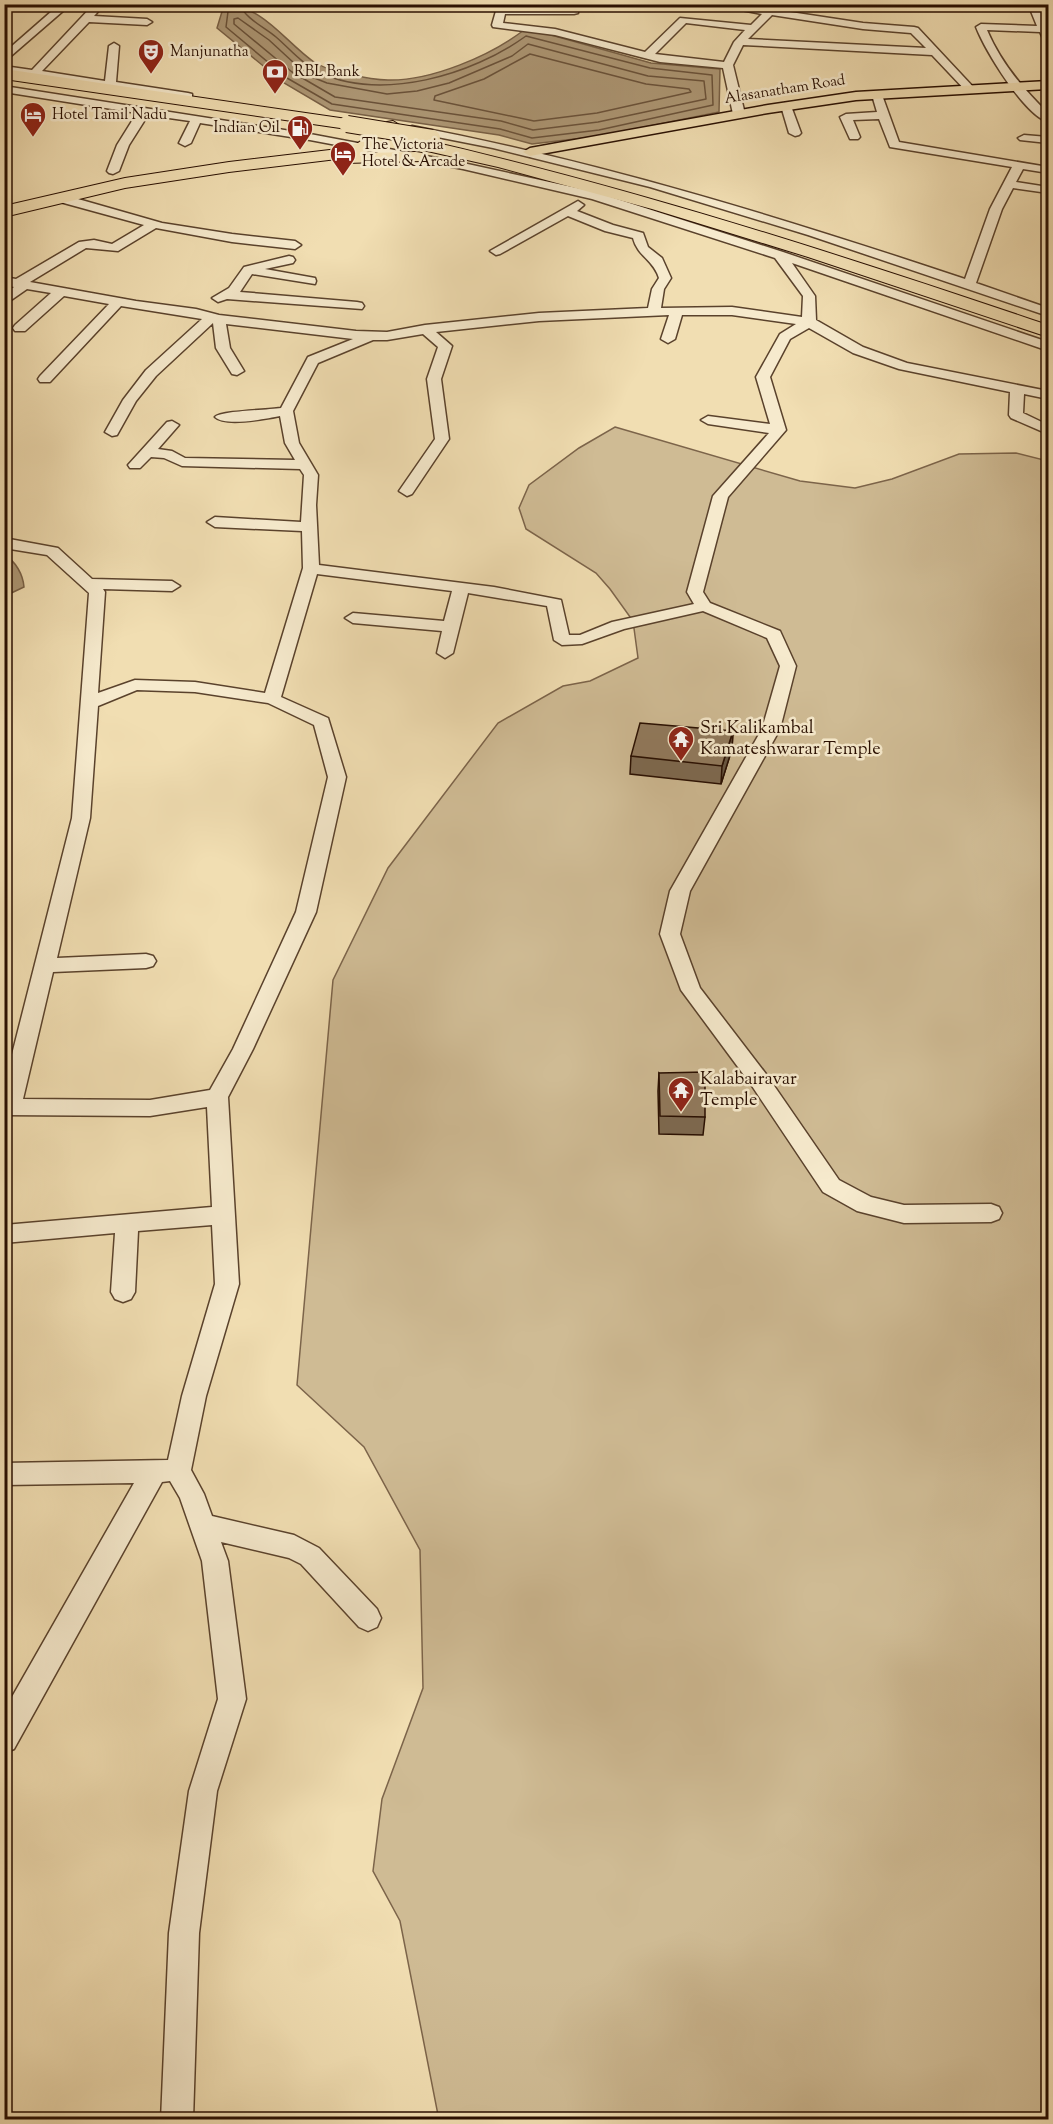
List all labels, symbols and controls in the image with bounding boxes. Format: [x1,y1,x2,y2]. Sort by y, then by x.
theatre icon: Manjunatha [136,37,166,75]
place label: Manjunatha [170,42,249,63]
bank icon: RBL Bank [260,57,290,95]
place label: RBL Bank [294,62,360,83]
street label: Alasanatham Road [723,70,847,110]
hotel icon: Hotel Tamil Nadu [18,100,48,138]
place label: Hotel Tamil Nadu [52,105,168,126]
fuel station icon: Indian Oil [285,113,315,151]
place label: Indian Oil [213,118,280,139]
place label: The Victoria Hotel & Arcade [362,135,465,173]
hotel icon: The Victoria Hotel & Arcade [328,139,358,177]
place label: Sri Kalikambal Kamateshwarar Temple [700,716,881,763]
temple icon: Sri Kalikambal Kamateshwarar Temple [666,724,696,762]
place label: Kalabairavar Temple [700,1067,797,1114]
temple icon: Kalabairavar Temple [666,1075,696,1113]

